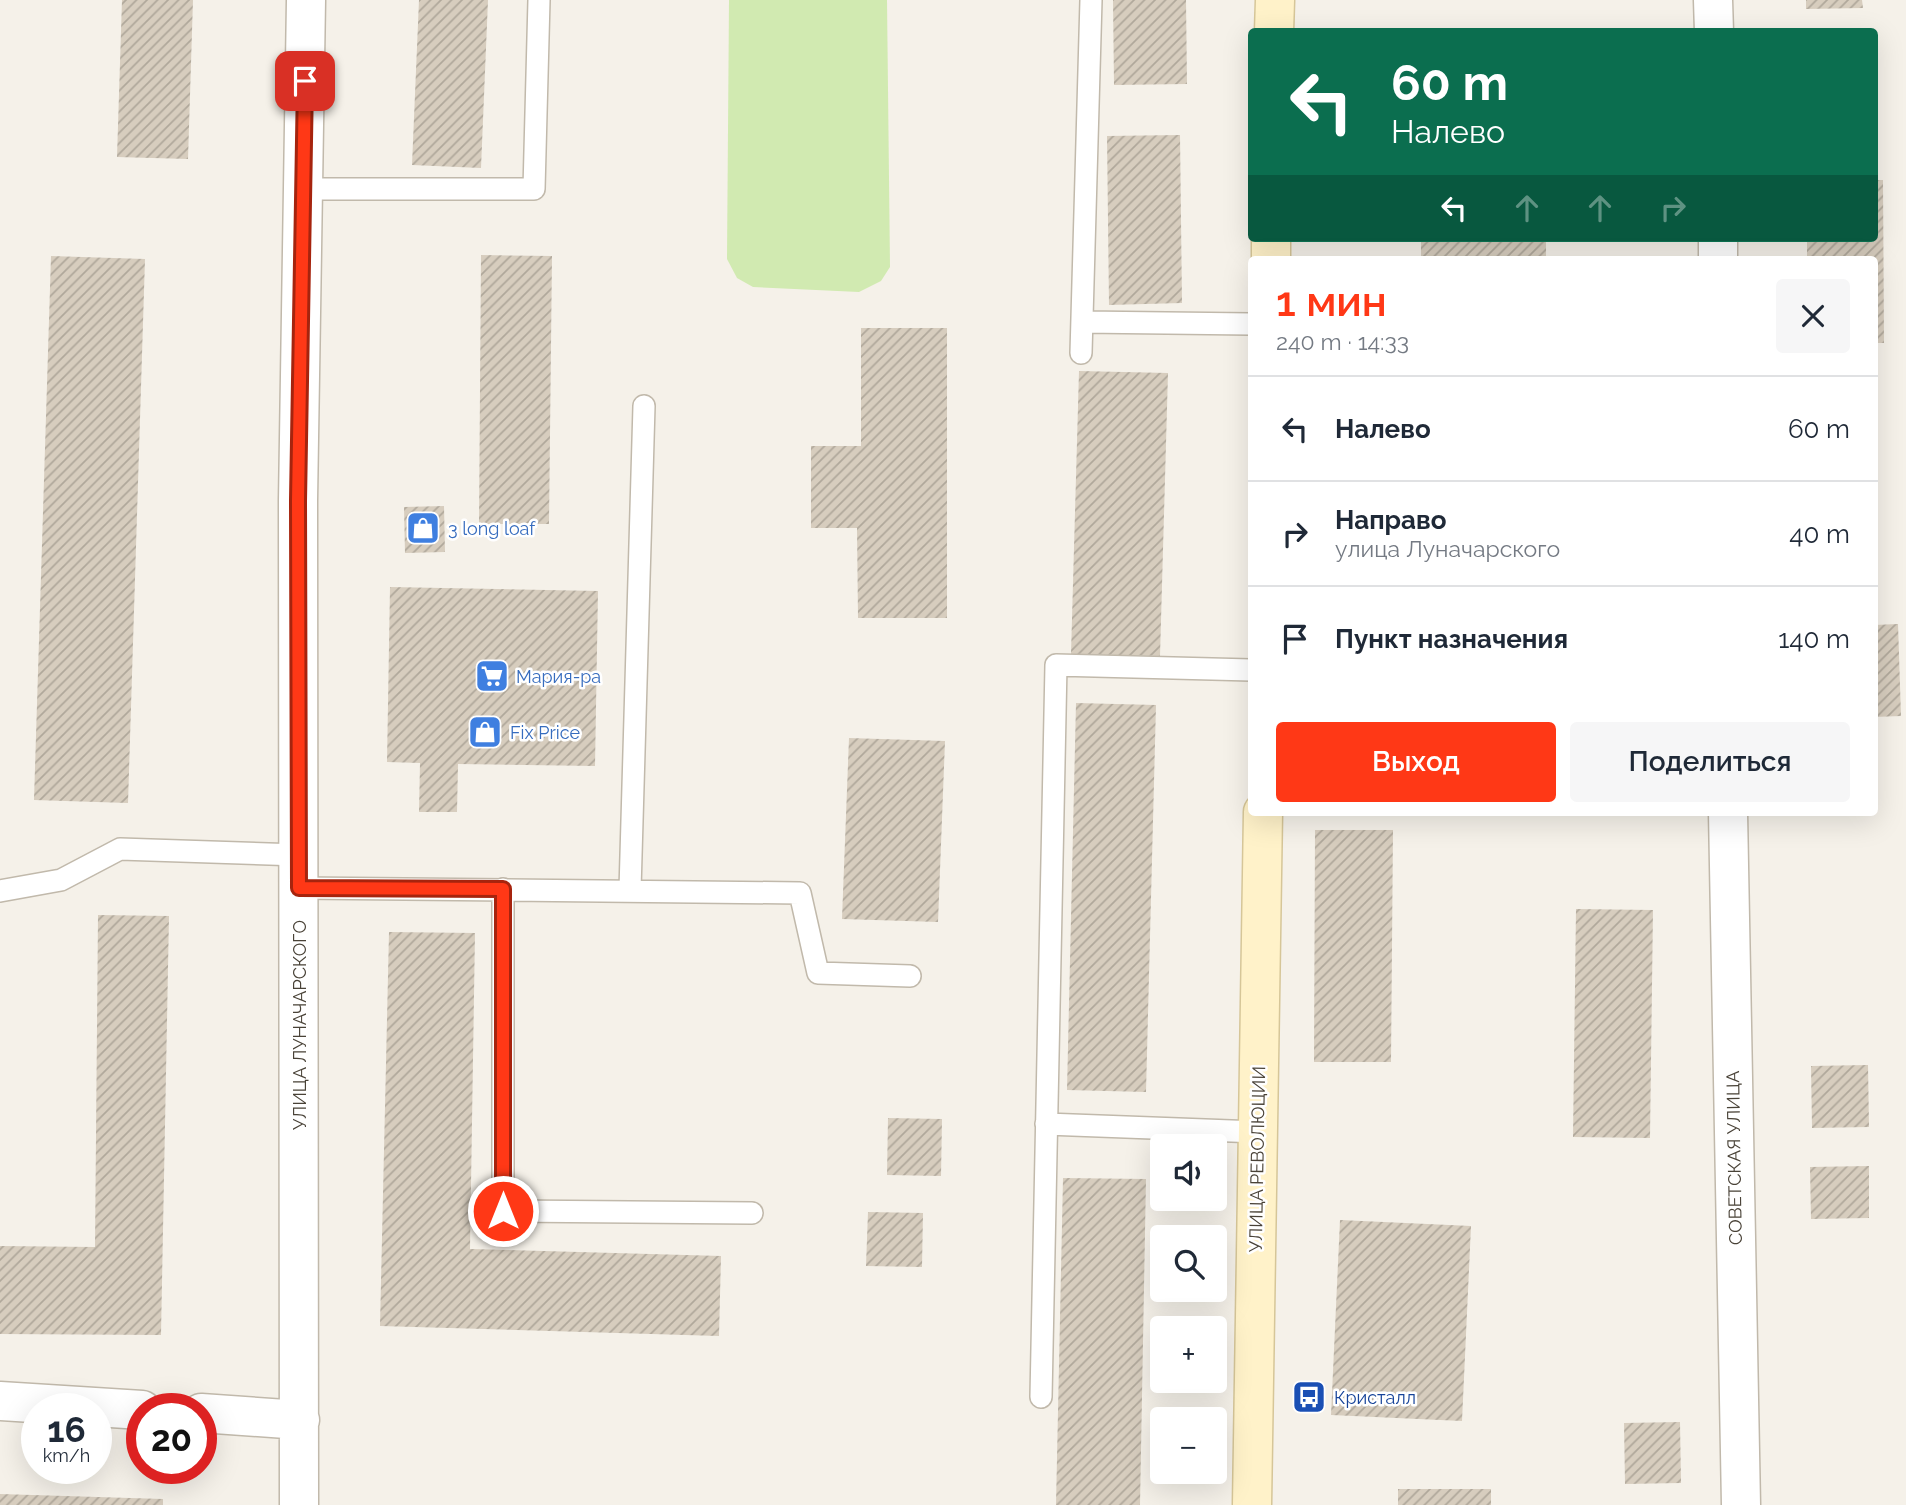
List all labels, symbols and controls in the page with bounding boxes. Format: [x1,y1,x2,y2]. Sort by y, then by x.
pin [275,51,335,111]
text: 60 m [1391,54,1508,111]
icon: left [1276,56,1367,147]
icon: arrive [286,62,324,100]
text: Налево [1391,113,1505,150]
icon: left [1435,189,1473,227]
icon: ahead [1508,189,1546,227]
icon: ahead [1581,189,1619,227]
icon: right [1654,189,1692,227]
text: 1 мин [1276,277,1387,326]
button: close [1776,279,1850,353]
text: 240 m · 14:33 [1276,328,1409,355]
icon: left [1276,410,1314,448]
text: Налево [1335,414,1431,444]
text: 60 m [1788,414,1850,444]
text: Направо [1335,505,1446,535]
shop icon: 3 long loaf [404,509,442,547]
icon: right [1276,515,1314,553]
place label: 3 long loaf [448,518,536,539]
text: 40 m [1789,519,1850,549]
text: улица Луначарского [1335,535,1560,562]
icon: arrive [1276,620,1314,658]
text: Пункт назначения [1335,624,1568,654]
text: 140 m [1778,624,1850,654]
supermarket icon: Мария-ра [473,657,511,695]
place label: Мария-ра [516,666,601,687]
shop icon: Fix Price [466,713,504,751]
place label: Fix Price [510,722,580,743]
button: Выход [1276,722,1556,802]
button: Поделиться [1570,722,1850,802]
street label: УЛИЦА ЛУНАЧАРСКОГО [289,920,310,1130]
street label: УЛИЦА РЕВОЛЮЦИИ [1245,1066,1269,1252]
street label: СОВЕТСКАЯ УЛИЦА [1722,1071,1746,1245]
map controls [1150,1134,1227,1484]
button: sound [1150,1134,1227,1211]
position arrow [466,1174,540,1248]
button: search [1150,1225,1227,1302]
button: + [1150,1316,1227,1393]
bus stop icon: Кристалл [1290,1378,1328,1416]
place label: Кристалл [1334,1387,1416,1408]
speed limit sign: 20 [126,1393,217,1484]
button: − [1150,1407,1227,1484]
text: 16 [47,1409,86,1450]
text: km/h [43,1445,90,1466]

